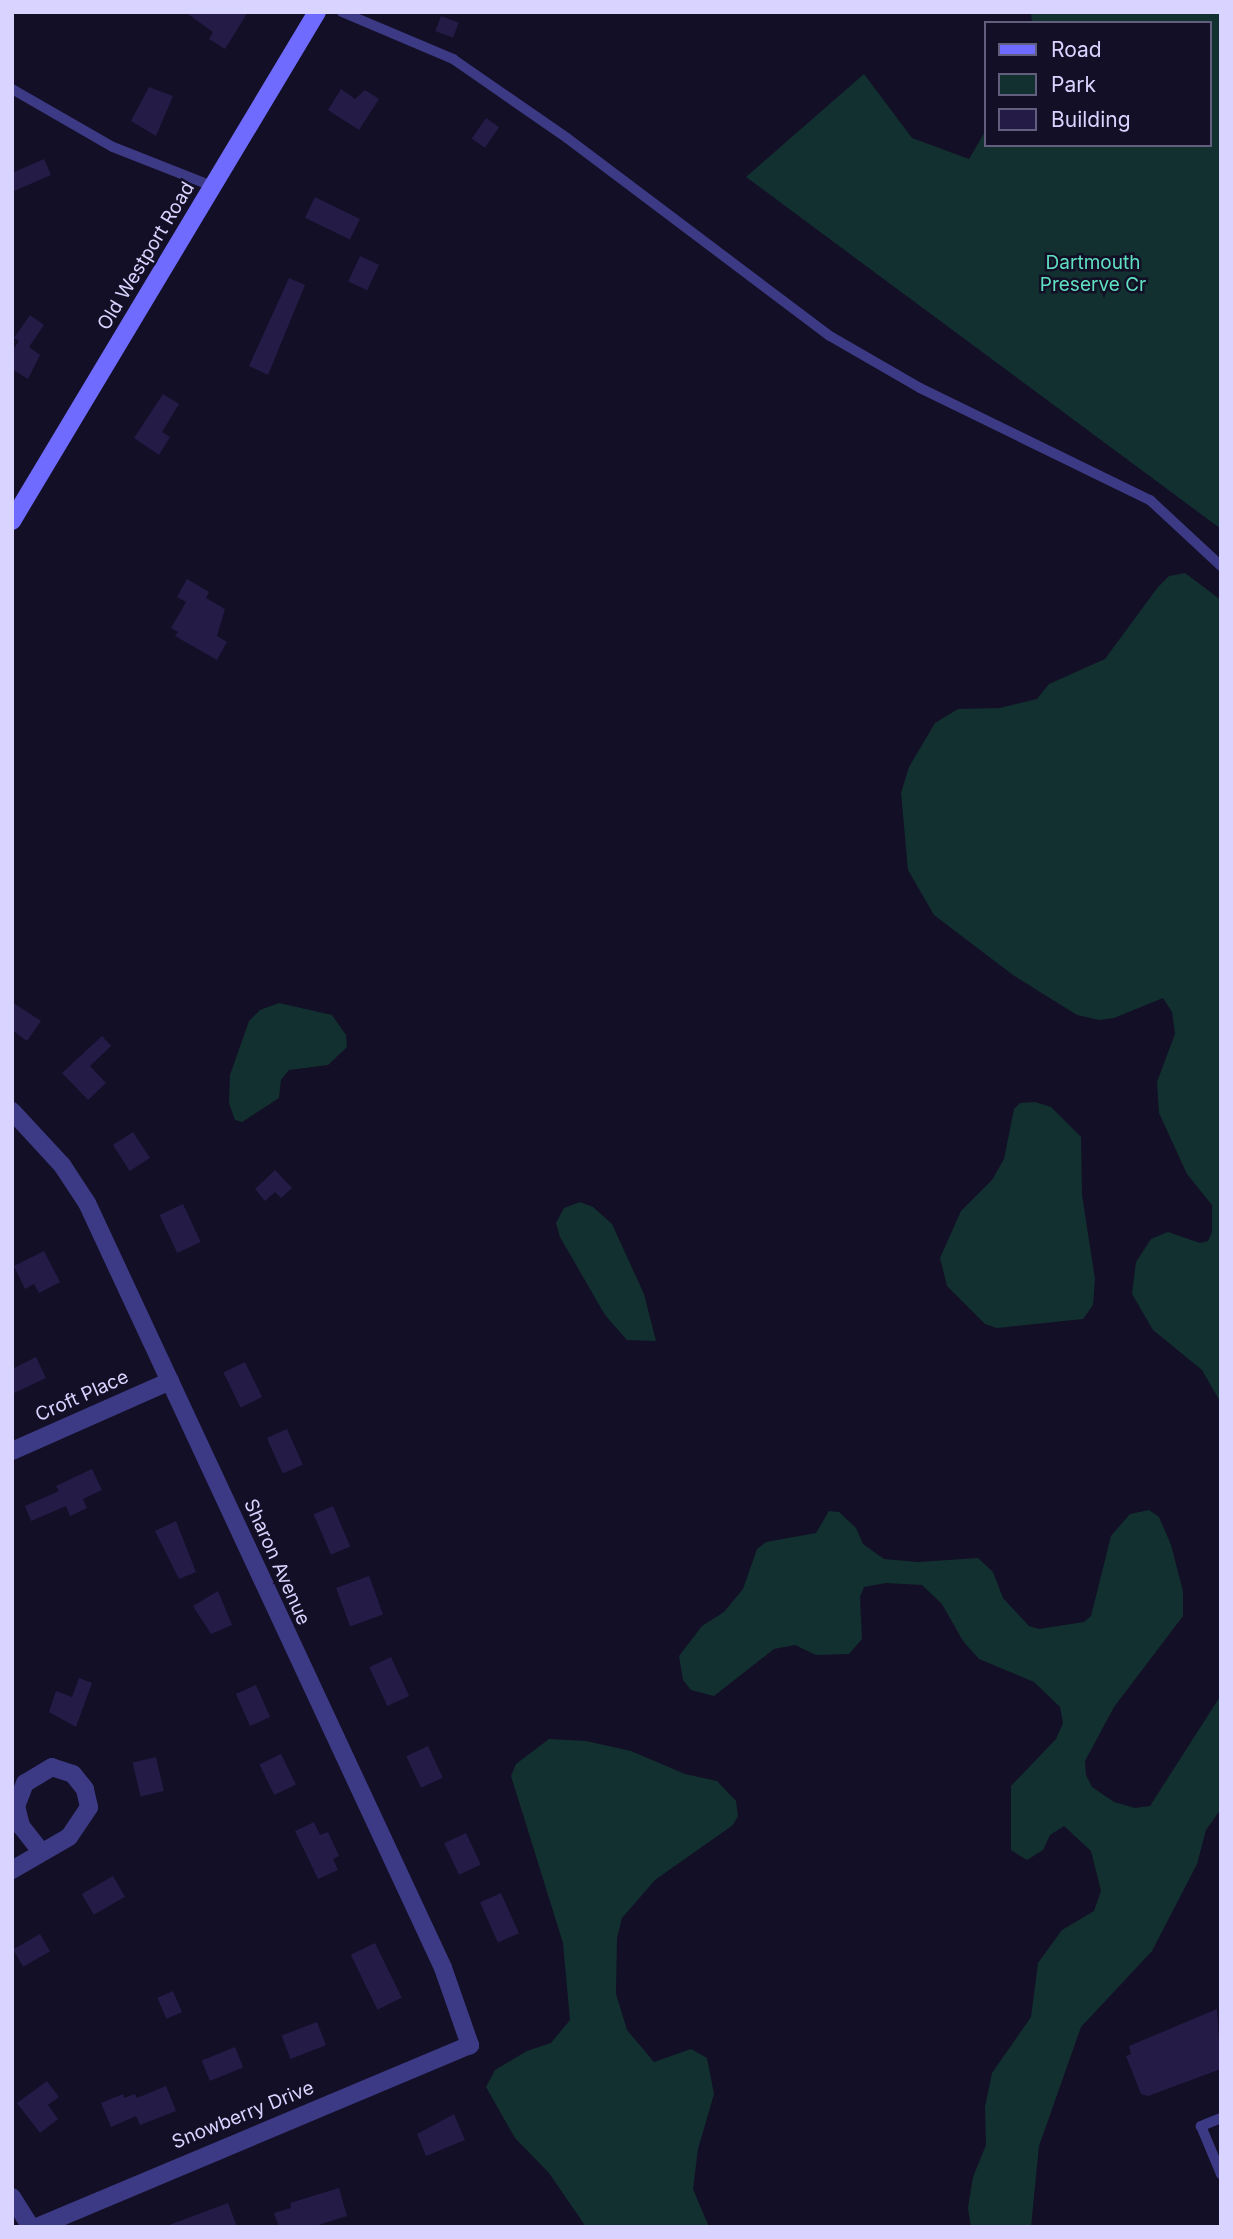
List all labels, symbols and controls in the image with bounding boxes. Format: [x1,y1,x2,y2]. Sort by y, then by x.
legend [984,21,1212,147]
text: Road [1051,37,1102,62]
text: Park [1051,72,1096,97]
text: Building [1051,107,1131,132]
street label: Old Westport Road [93,178,199,334]
park label: Dartmouth Preserve Cr [1040,252,1146,296]
street label: Croft Place [32,1365,132,1427]
street label: Sharon Avenue [239,1495,315,1629]
street label: Snowberry Drive [169,2076,317,2154]

